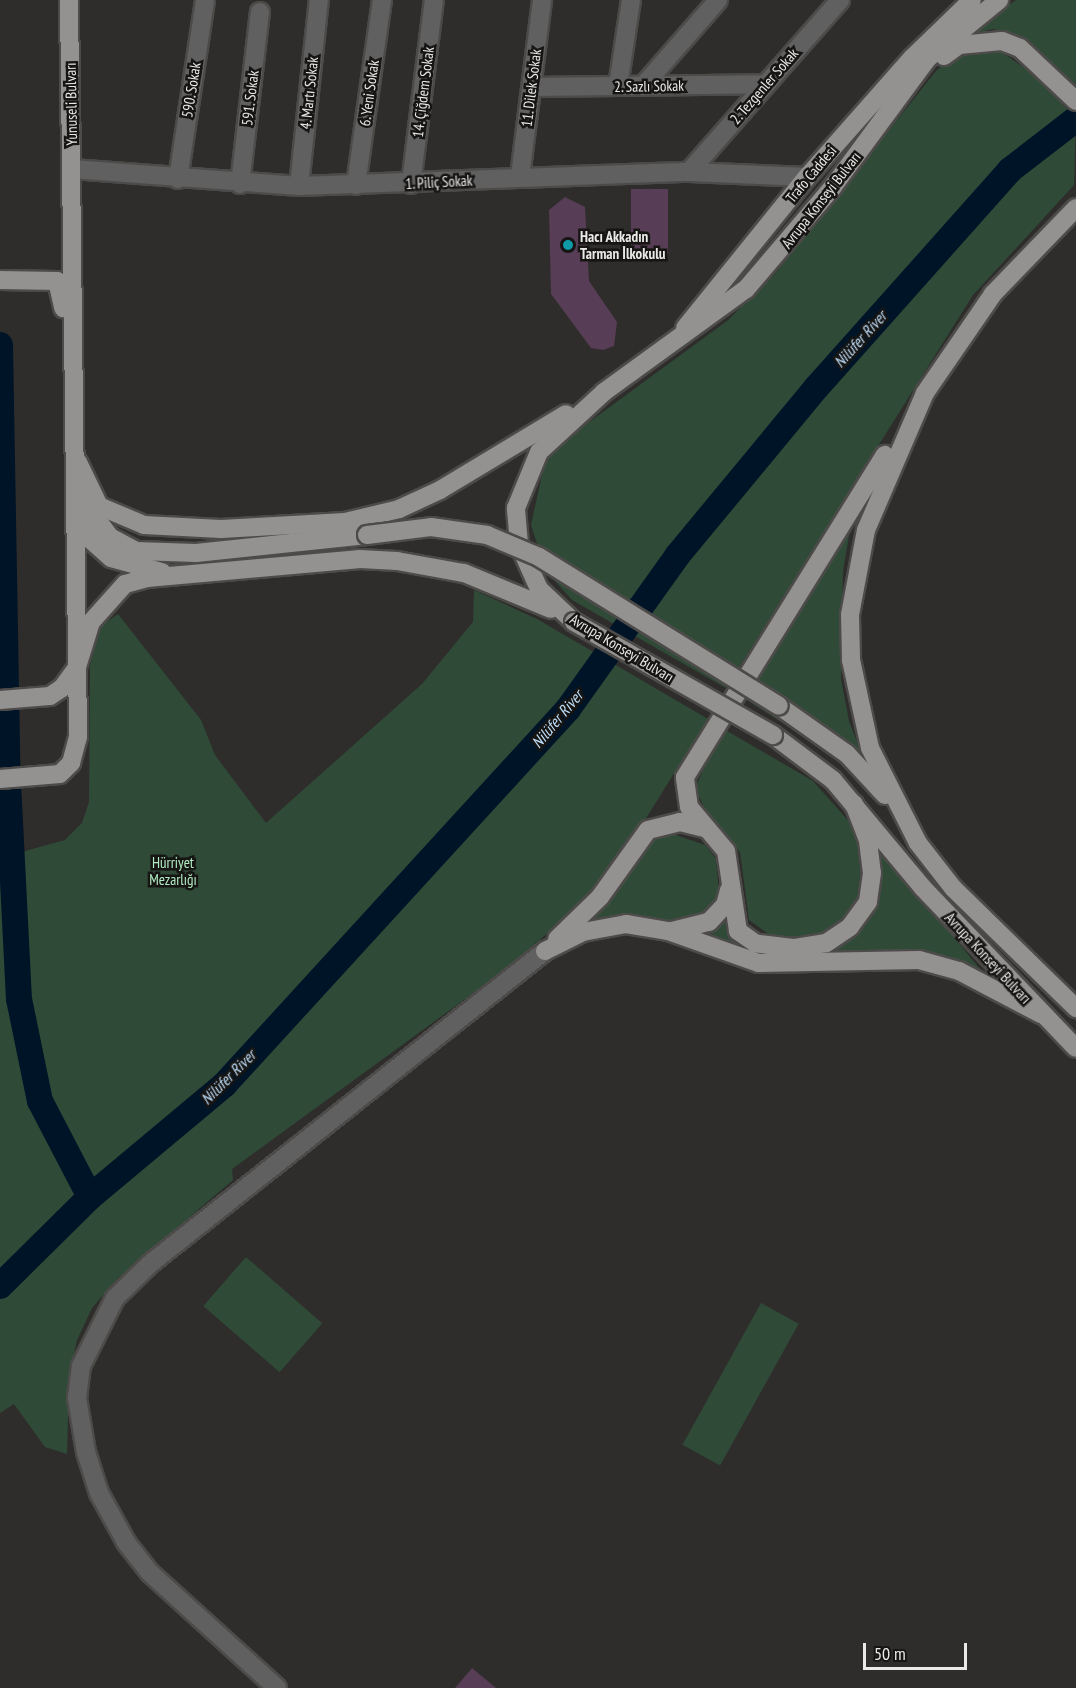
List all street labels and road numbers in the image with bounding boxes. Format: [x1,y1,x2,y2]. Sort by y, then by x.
street label: 2. Tezgenler Sokak [726,44,802,128]
street label: 14. Çiğdem Sokak [408,45,438,139]
street label: 11. Dilek Sokak [517,47,545,129]
street label: 4. Martı Sokak [296,55,322,131]
street label: 6. Yeni Sokak [355,58,383,128]
street label: 590. Sokak [178,61,204,119]
street label: Yunuseli Bulvarı [61,62,81,146]
street label: 591. Sokak [238,69,262,127]
street label: 2. Sazlı Sokak [613,76,685,96]
street label: Trafo Caddesi [782,142,840,206]
street label: Avrupa Konseyi Bulvarı [778,148,864,252]
street label: 1. Piliç Sokak [404,171,474,193]
street label: Avrupa Konseyi Bulvarı [567,610,677,686]
street label: Avrupa Konseyi Bulvarı [941,909,1035,1007]

